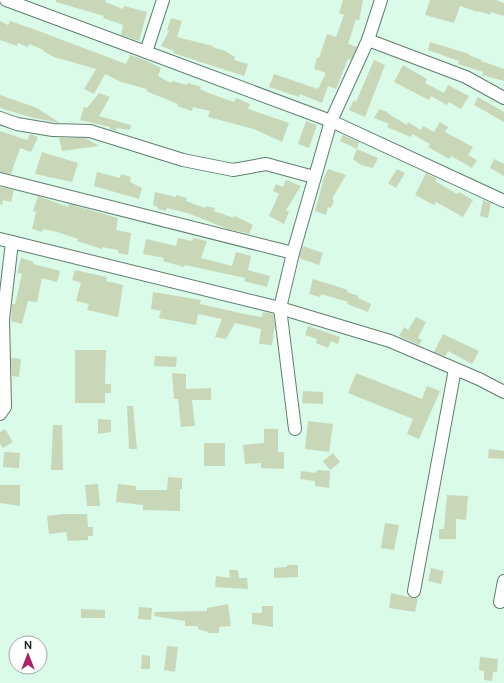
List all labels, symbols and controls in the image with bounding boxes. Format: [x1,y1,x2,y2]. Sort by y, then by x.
north arrow [8,635,48,675]
text: N [24,638,32,652]

